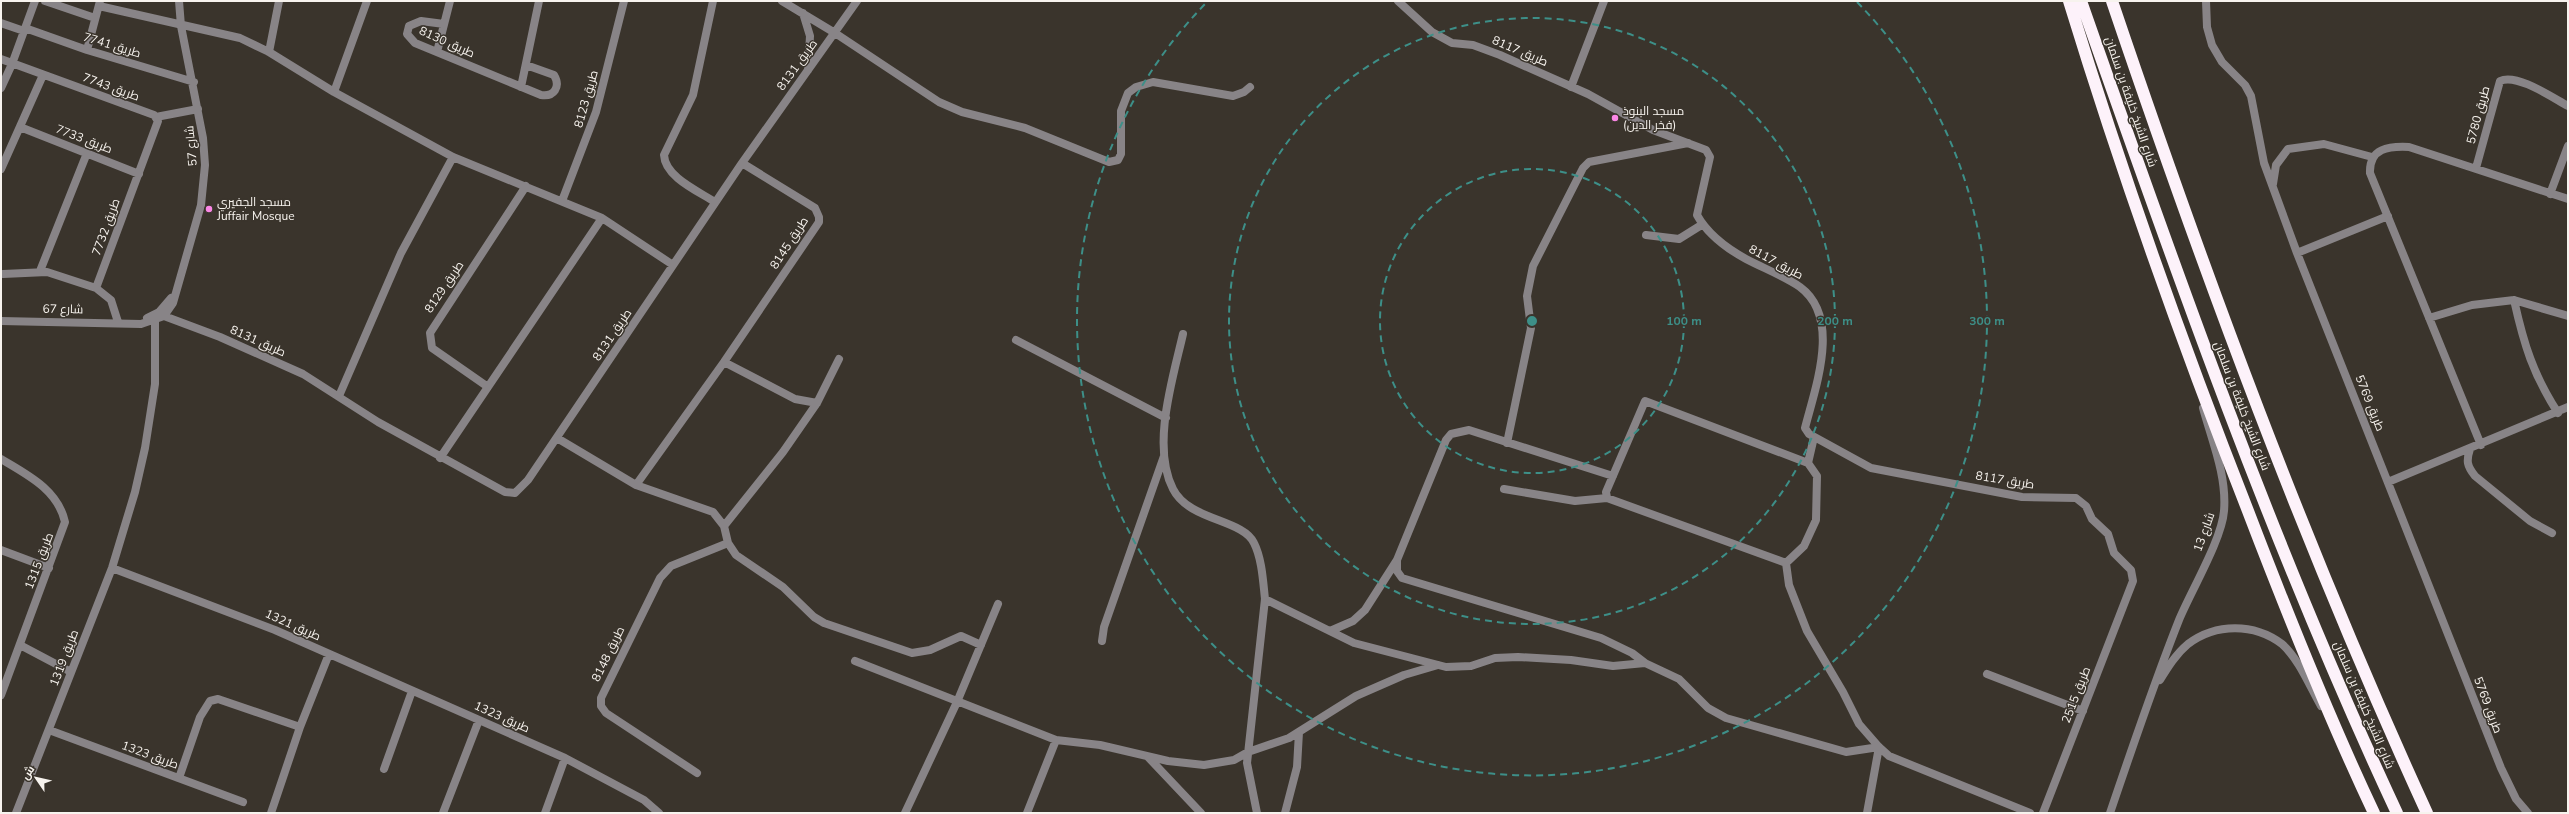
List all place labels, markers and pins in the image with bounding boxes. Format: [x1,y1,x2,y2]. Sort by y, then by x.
place label: مسجد البنوذ (فخر الدين) [1623,103,1684,133]
marker: مسجد البنوذ (فخر الدين) [1610,113,1620,123]
place label: مسجد الجفيري Juffair Mosque [216,194,295,224]
marker: مسجد الجفيري Juffair Mosque [204,204,214,214]
centre of rings [1525,314,1539,328]

